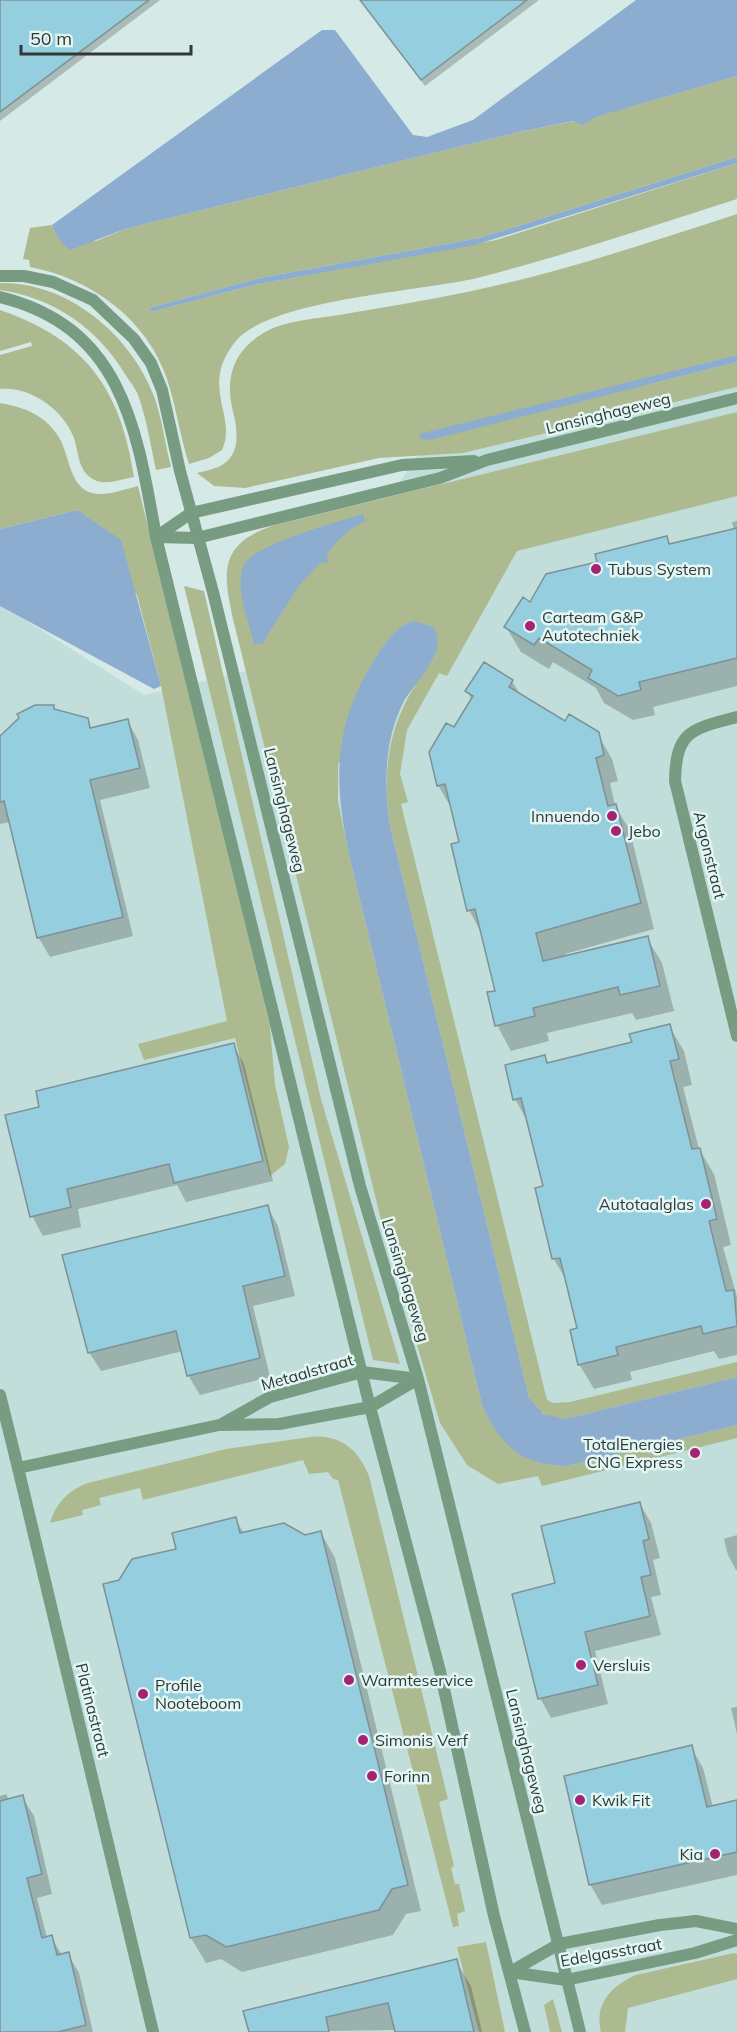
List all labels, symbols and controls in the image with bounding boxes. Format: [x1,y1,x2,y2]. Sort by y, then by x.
scale bar [21,18,190,56]
text: 50 m [30,27,72,50]
street label: Lansinghageweg [544,388,672,438]
place label: Tubus System [608,559,711,579]
marker: Tubus System [589,562,603,576]
place label: Carteam G&P Autotechniek [542,607,643,645]
marker: Carteam G&P Autotechniek [523,619,537,633]
street label: Lansinghageweg [260,746,310,874]
place label: Innuendo [531,806,600,826]
marker: Innuendo [605,809,619,823]
street label: Argonstraat [689,809,731,901]
place label: Jebo [628,821,661,841]
marker: Jebo [609,824,623,838]
place label: Autotaalglas [599,1194,694,1214]
marker: Autotaalglas [699,1197,713,1211]
street label: Lansinghageweg [378,1216,434,1344]
street label: Metaalstraat [259,1349,356,1395]
place label: TotalEnergies CNG Express [583,1434,683,1472]
marker: TotalEnergies CNG Express [688,1446,702,1460]
place label: Versluis [593,1655,650,1675]
marker: Versluis [574,1658,588,1672]
street label: Platinastraat [72,1661,114,1759]
place label: Warmteservice [361,1670,473,1690]
marker: Warmteservice [342,1673,356,1687]
place label: Profile Nooteboom [155,1675,241,1713]
marker: Profile Nooteboom [136,1687,150,1701]
street label: Lansinghageweg [502,1687,552,1815]
place label: Simonis Verf [375,1730,468,1750]
marker: Simonis Verf [356,1733,370,1747]
place label: Forinn [384,1766,430,1786]
marker: Forinn [365,1769,379,1783]
place label: Kwik Fit [592,1790,651,1810]
marker: Kwik Fit [573,1793,587,1807]
place label: Kia [679,1844,703,1864]
marker: Kia [708,1847,722,1861]
street label: Edelgasstraat [559,1933,664,1971]

